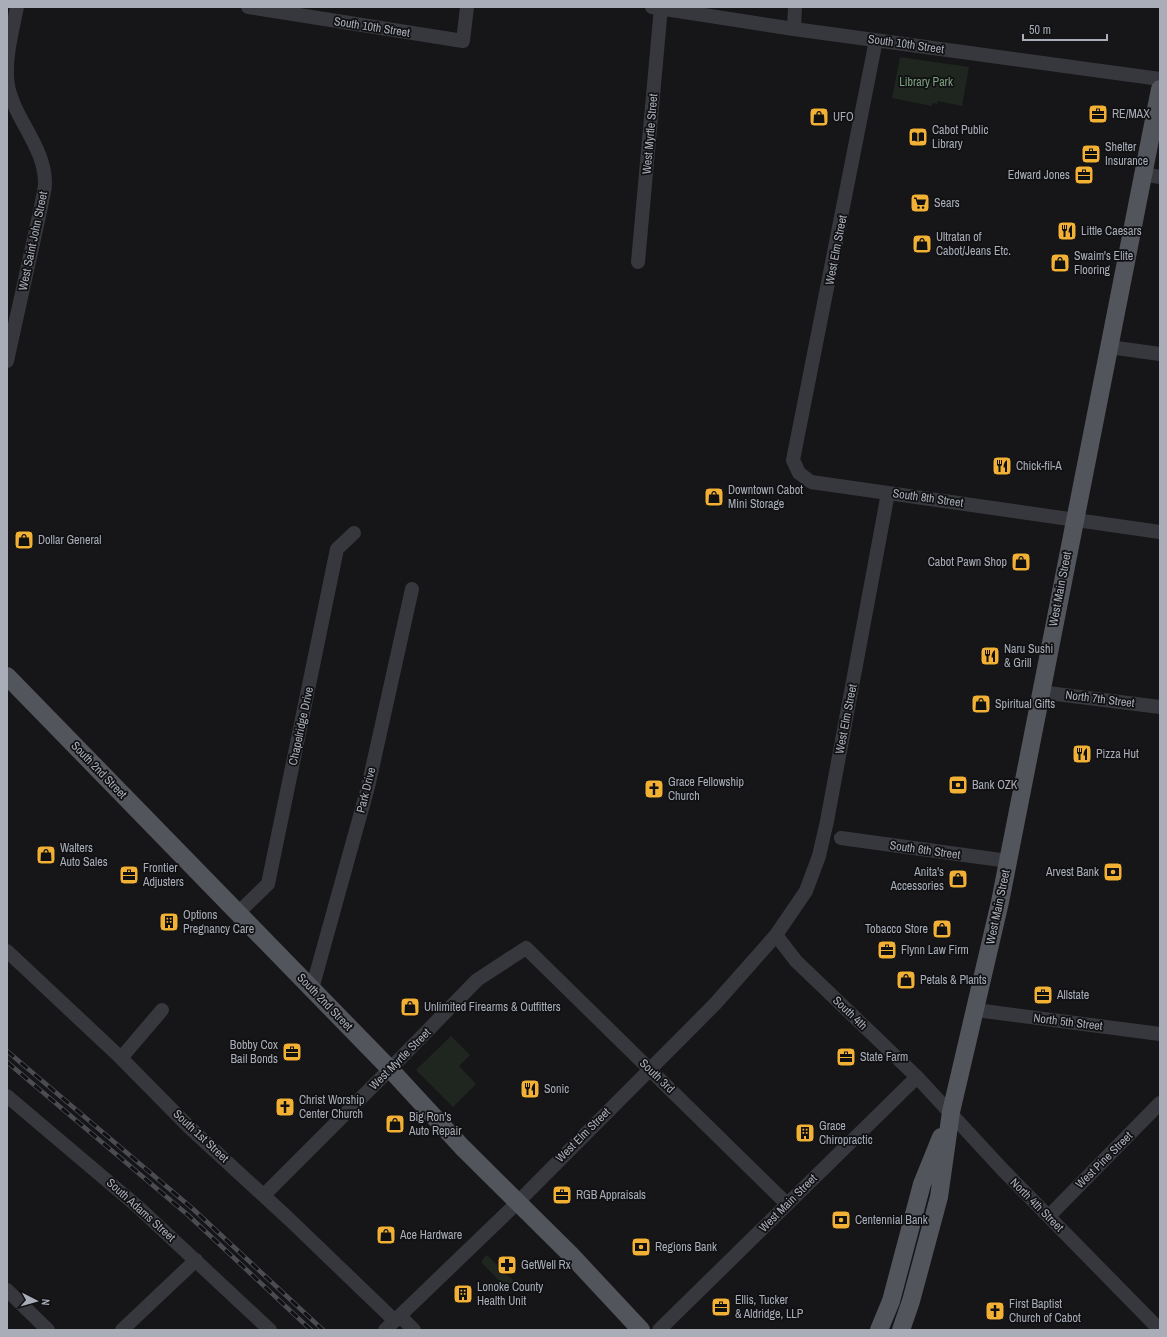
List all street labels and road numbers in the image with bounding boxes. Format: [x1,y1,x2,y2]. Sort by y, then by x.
street label: South 10th Street [333,13,411,41]
street label: South 10th Street [867,31,945,57]
street label: West Myrtle Street [639,93,662,175]
street label: West Saint John Street [15,190,51,292]
street label: West Elm Street [821,213,851,286]
street label: South 8th Street [892,485,965,511]
street label: West Main Street [1045,550,1075,628]
street label: West Elm Street [831,682,861,755]
street label: Chapelridge Drive [285,685,317,767]
street label: North 7th Street [1065,687,1136,711]
street label: South 2nd Street [68,738,131,802]
street label: Park Drive [353,766,379,814]
street label: South 6th Street [889,837,962,863]
street label: West Main Street [982,868,1014,946]
street label: South 2nd Street [294,970,357,1034]
street label: South 4th [829,993,871,1033]
street label: North 5th Street [1033,1010,1104,1034]
street label: West Myrtle Street [366,1025,434,1093]
street label: South 3rd [636,1055,678,1097]
street label: West Elm Street [552,1104,614,1166]
street label: South 1st Street [170,1106,232,1166]
street label: West Pine Street [1072,1128,1136,1192]
street label: West Main Street [756,1170,821,1235]
street label: South Adams Street [103,1175,179,1245]
street label: North 4th Street [1007,1175,1067,1235]

